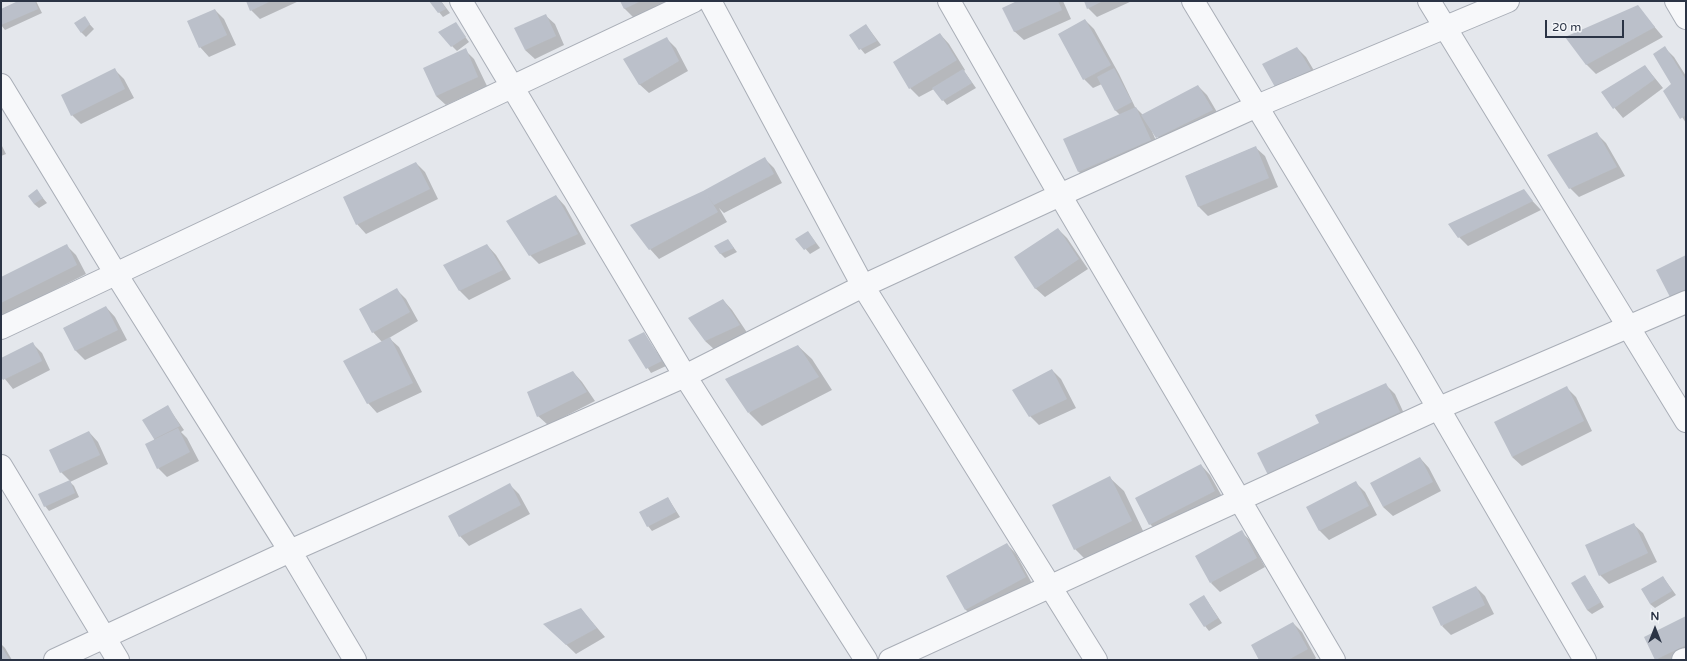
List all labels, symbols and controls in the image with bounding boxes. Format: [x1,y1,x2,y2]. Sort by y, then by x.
scale bar [1547,12,1626,38]
text: 20 m [1552,20,1581,34]
north arrow [1635,609,1675,649]
text: N [1651,610,1659,623]

